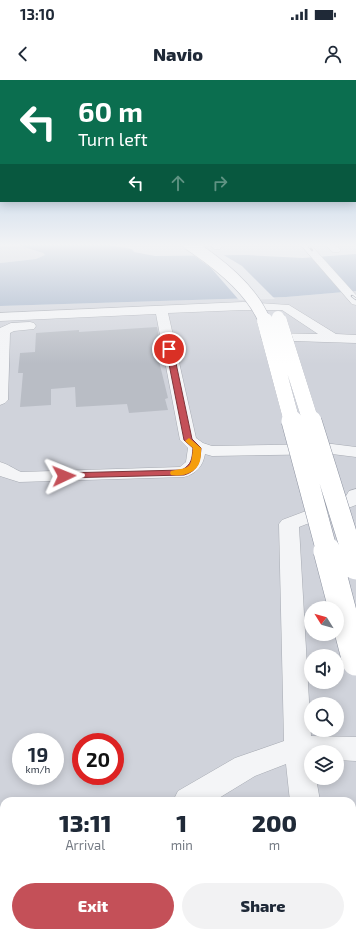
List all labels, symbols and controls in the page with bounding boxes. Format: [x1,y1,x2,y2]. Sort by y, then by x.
text: 13:10 [20,5,55,23]
icon: back [12,43,34,65]
text: Navio [153,43,203,65]
icon: person [322,43,344,65]
text: 60 m [78,94,143,128]
icon: left [12,96,64,148]
text: Turn left [78,128,148,150]
icon: left [125,172,147,194]
icon: ahead [167,172,189,194]
icon: right [209,172,231,194]
pin [152,332,186,366]
icon: arrive [158,338,180,360]
position arrow [43,455,85,497]
north arrow [304,601,344,641]
map controls [304,601,344,785]
button: sound [304,649,344,689]
button: search [304,697,344,737]
speed limit sign: 20 [72,733,124,785]
text: 19 [28,742,48,766]
button: layers [304,745,344,785]
text: km/h [26,763,50,775]
text: 13:11 [59,808,112,837]
text: 1 [176,808,187,837]
text: 200 [252,808,297,837]
text: Arrival [66,837,105,853]
text: min [171,837,193,853]
text: m [269,837,280,853]
button: Exit [12,883,174,929]
button: Share [182,883,344,929]

